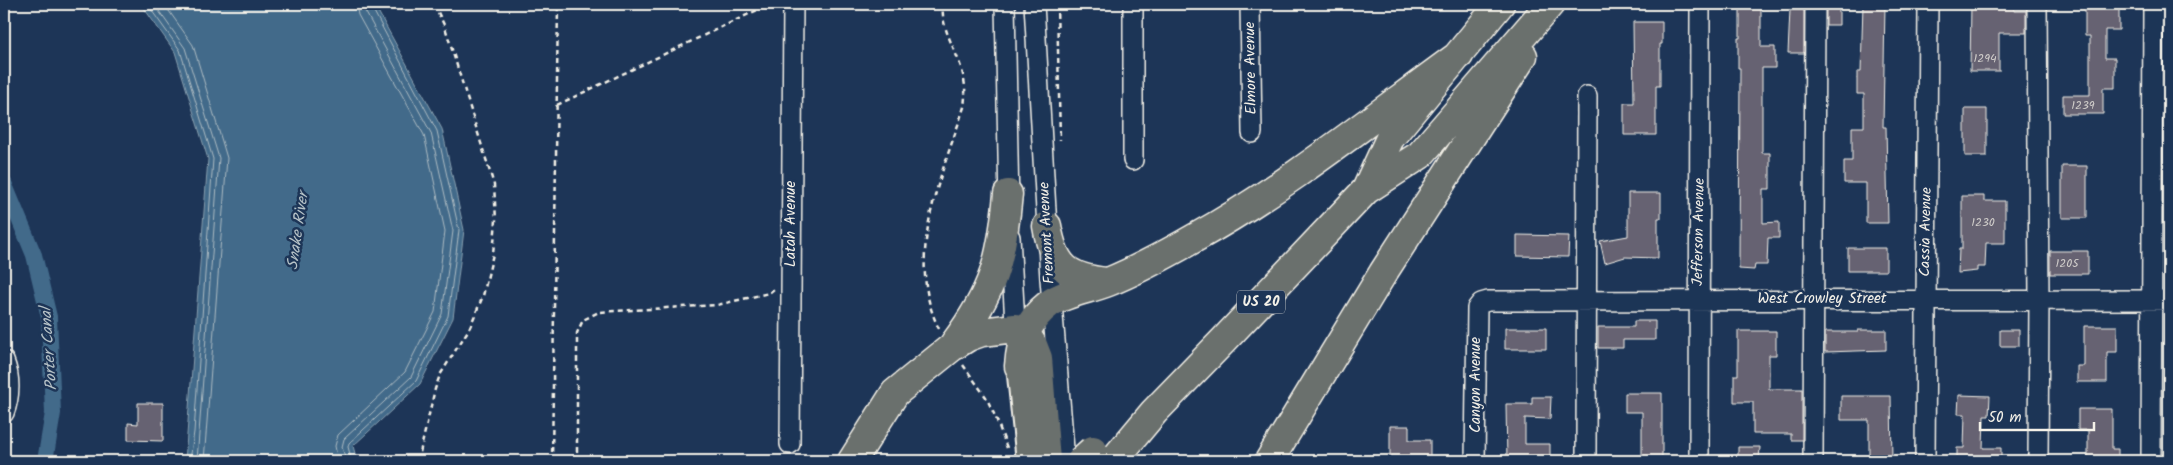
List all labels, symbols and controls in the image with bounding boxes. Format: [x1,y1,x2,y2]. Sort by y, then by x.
street label: Elmore Avenue [1238,21,1264,115]
house number: 1294 [1973,49,1997,68]
house number: 1239 [2071,96,2095,115]
street label: Jefferson Avenue [1686,177,1712,286]
street label: Latah Avenue [779,181,803,267]
street label: Fremont Avenue [1032,181,1062,285]
water label: Snake River [280,187,316,271]
street label: Cassia Avenue [1913,187,1939,277]
house number: 1230 [1971,213,1995,232]
house number: 1205 [2055,254,2080,273]
street label: West Crowley Street [1757,287,1887,311]
road number: US 20 [1237,290,1285,314]
water label: Porter Canal [33,303,64,391]
street label: Canyon Avenue [1464,337,1488,433]
scale bar [1980,400,2094,432]
text: 50 m [1988,406,2022,430]

